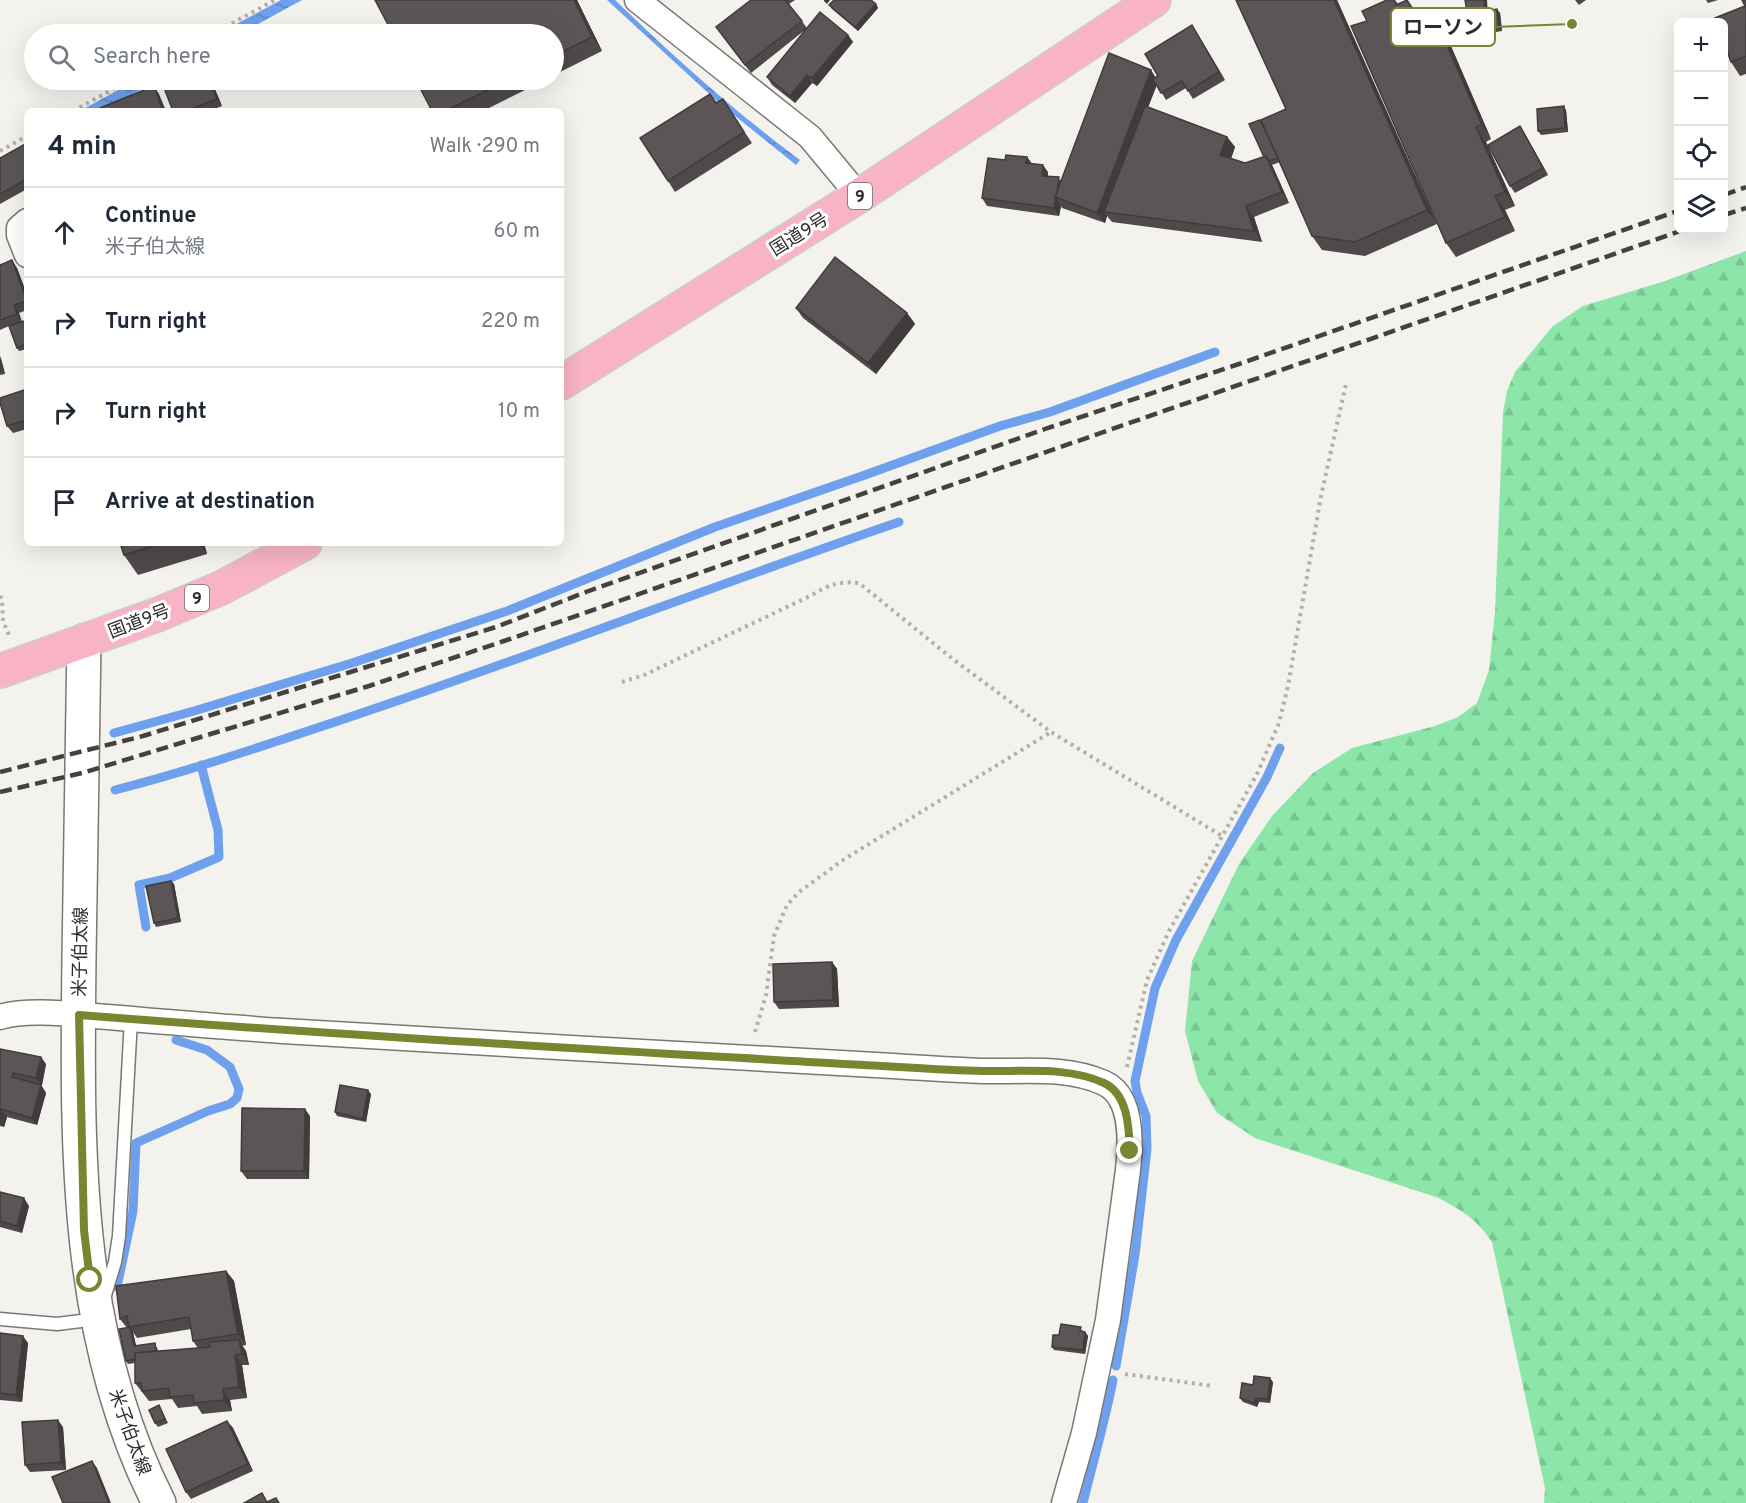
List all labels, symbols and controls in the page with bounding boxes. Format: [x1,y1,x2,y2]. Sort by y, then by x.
callout: ローソン [1391,8,1495,46]
text: ローソン [1403,16,1483,42]
map controls [1674,18,1728,234]
button: + [1674,18,1728,72]
search box [24,24,564,90]
icon: search [45,41,78,74]
text: Search here [93,44,211,71]
button: − [1674,72,1728,126]
button: locate [1674,126,1728,180]
text: 4 min [48,131,117,164]
text: Walk · 290 m [429,134,540,160]
button: layers [1674,180,1728,234]
road number: 9 [848,183,872,209]
text: Continue [105,203,196,230]
street label: 国道9号 [766,208,833,262]
icon: ahead [48,216,81,249]
text: 60 m [494,219,540,245]
text: 米子伯太線 [105,235,205,261]
icon: right [48,306,81,339]
text: Turn right [105,309,207,336]
text: 220 m [481,309,540,335]
icon: right [48,396,81,429]
text: Turn right [105,399,207,426]
text: 10 m [498,399,540,425]
icon: arrive [48,486,81,519]
text: Arrive at destination [105,489,315,516]
road number: 9 [185,585,209,611]
street label: 国道9号 [105,600,174,645]
street label: 米子伯太線 [69,907,94,997]
route end [1116,1137,1142,1163]
route start [76,1266,102,1292]
street label: 米子伯太線 [102,1386,155,1479]

